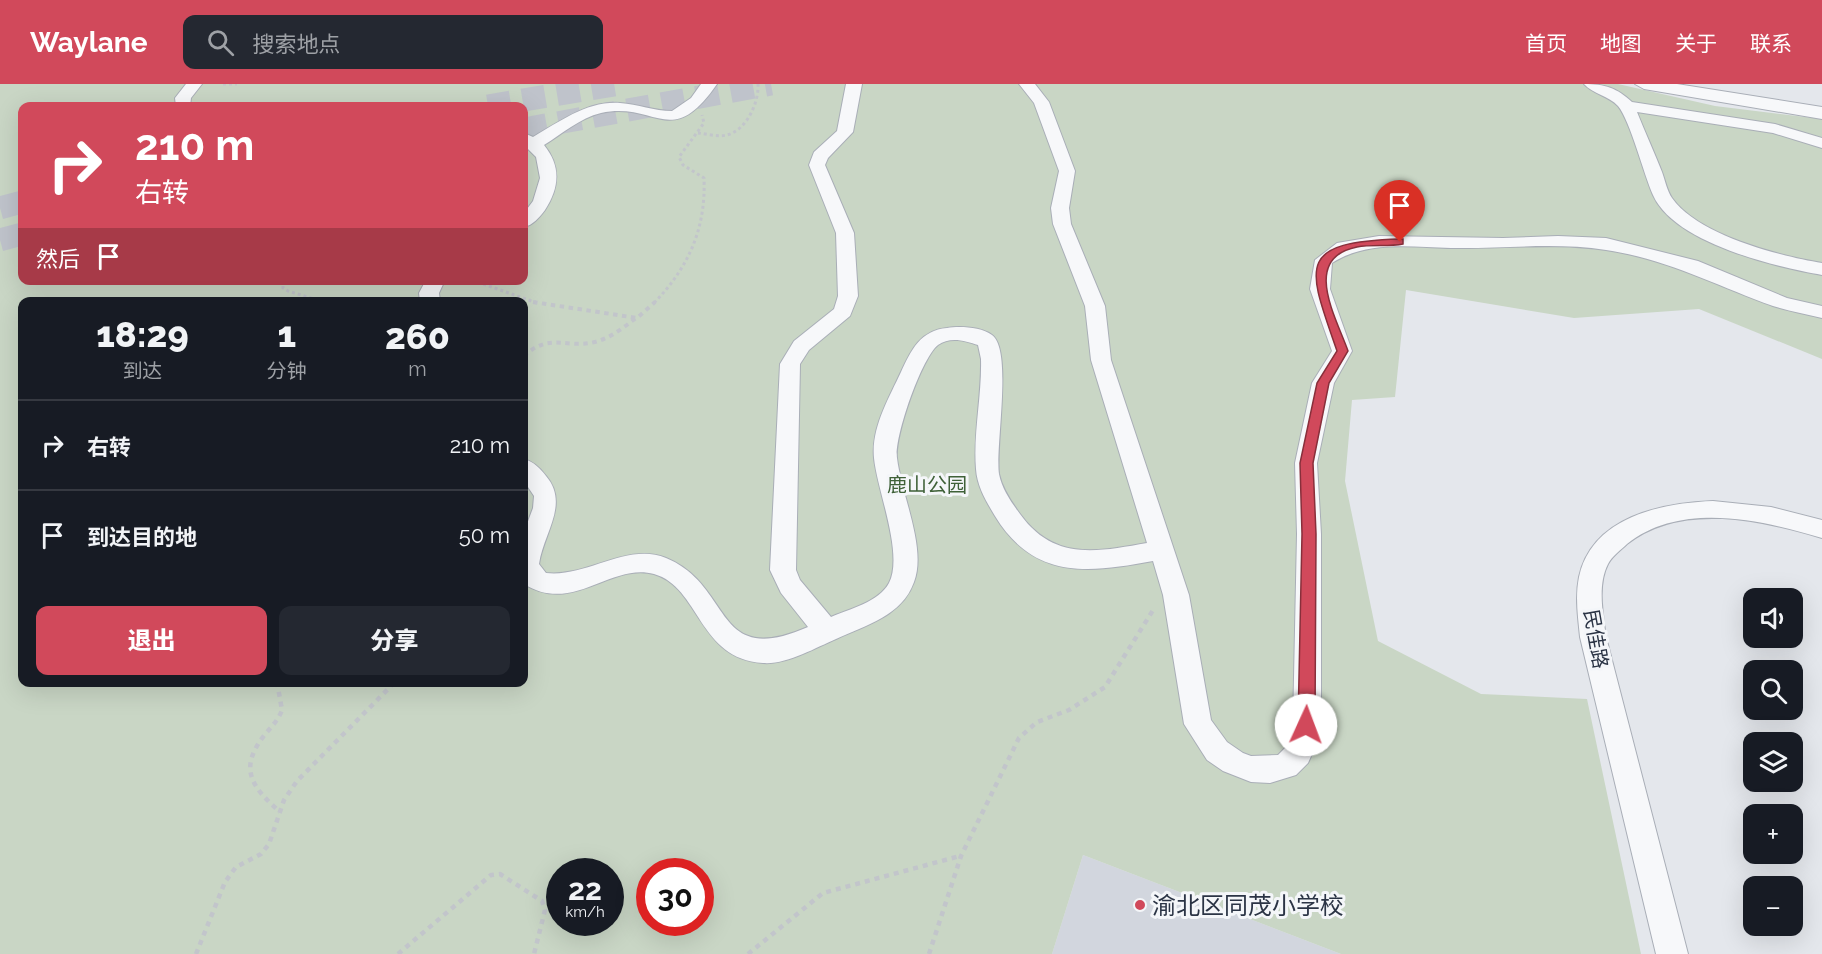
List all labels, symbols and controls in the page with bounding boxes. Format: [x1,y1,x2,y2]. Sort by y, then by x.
search box [183,15,603,69]
text: Waylane [30,26,147,59]
icon: search [204,26,237,59]
text: 搜索地点 [252,31,340,57]
text: 首页 [1525,31,1567,56]
text: 地图 [1600,31,1642,56]
text: 关于 [1675,31,1717,56]
text: 联系 [1750,31,1792,56]
text: 210 m [135,121,254,170]
icon: right [36,126,114,204]
text: 右转 [135,177,189,208]
pin [1374,180,1425,242]
icon: arrive [1383,189,1416,222]
icon: arrive [92,240,125,273]
text: 然后 [36,246,80,272]
text: 18:29 [96,313,189,355]
text: 1 [277,313,296,355]
text: 260 [385,315,450,357]
text: m [408,357,427,381]
text: 到达 [122,359,162,383]
text: 分钟 [267,359,307,383]
icon: right [36,429,69,462]
text: 210 m [450,432,510,458]
text: 右转 [87,434,131,460]
park label: 鹿山公园 [887,473,967,497]
icon: arrive [36,519,69,552]
text: 50 m [459,522,510,548]
text: 到达目的地 [87,524,197,550]
map controls [1743,588,1803,936]
button: sound [1743,588,1803,648]
button: 退出 [36,606,267,675]
button: 分享 [279,606,510,675]
street label: 民佳路 [1579,607,1613,671]
button: search [1743,660,1803,720]
position arrow [1274,693,1338,757]
button: layers [1743,732,1803,792]
button: + [1743,804,1803,864]
speed limit sign: 30 [636,858,714,936]
text: 22 [568,872,602,907]
button: − [1743,876,1803,936]
place label: 渝北区同茂小学校 [1152,891,1344,920]
marker: 渝北区同茂小学校 [1133,898,1147,912]
text: km/h [565,903,605,921]

